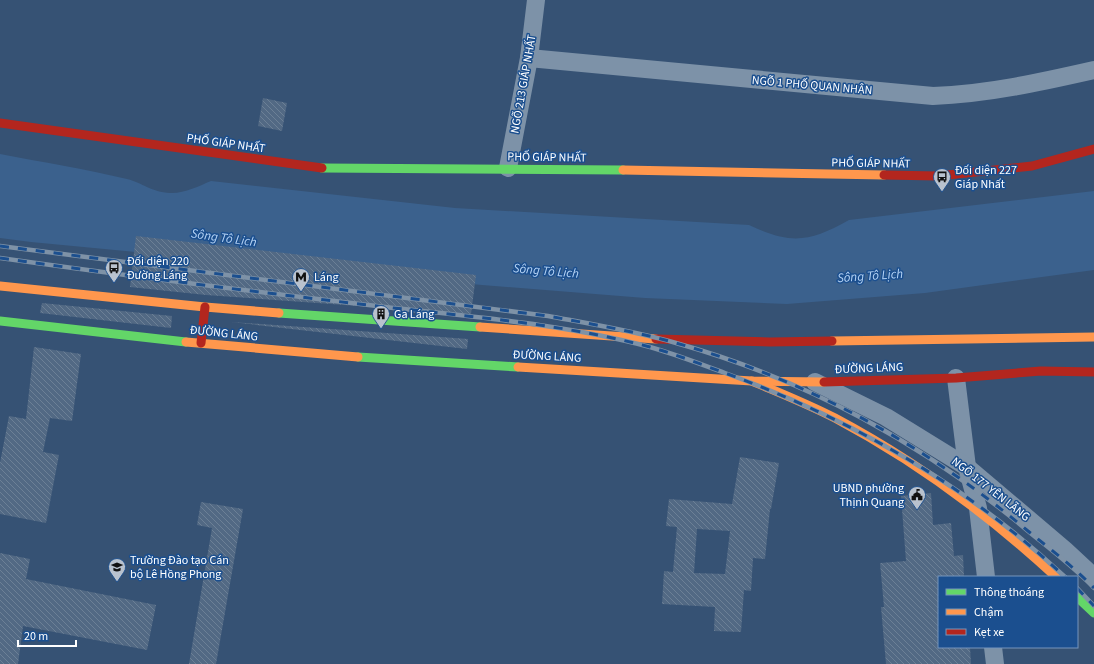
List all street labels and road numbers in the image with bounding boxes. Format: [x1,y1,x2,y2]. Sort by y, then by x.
street label: NGÕ 213 GIÁP NHẤT [506,33,541,135]
street label: NGÕ 1 PHỐ QUAN NHÂN [751,72,873,99]
street label: PHỐ GIÁP NHẤT [186,130,267,157]
street label: PHỐ GIÁP NHẤT [507,148,587,167]
street label: PHỐ GIÁP NHẤT [831,154,911,173]
street label: ĐƯỜNG LÁNG [189,321,259,346]
street label: ĐƯỜNG LÁNG [512,346,582,367]
street label: ĐƯỜNG LÁNG [834,359,904,378]
street label: NGÕ 177 YÊN LÃNG [948,453,1034,526]

